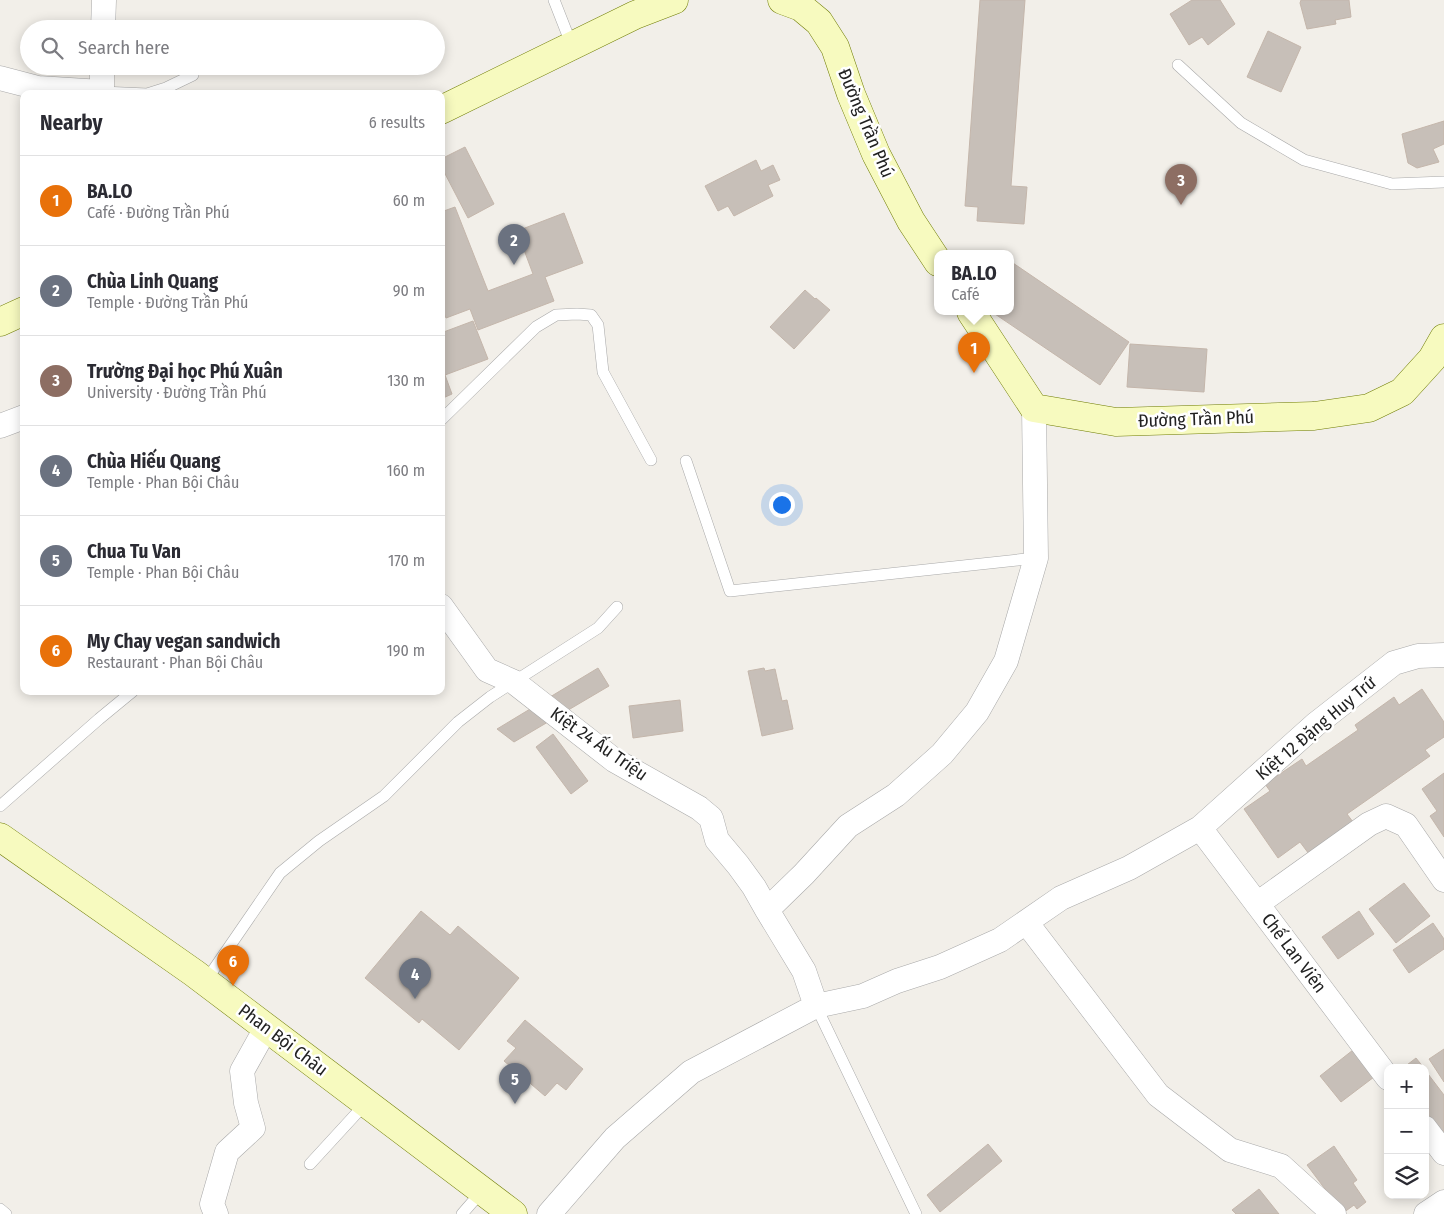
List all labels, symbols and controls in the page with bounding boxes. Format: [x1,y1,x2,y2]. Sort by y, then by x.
search box [20,20,445,75]
icon: search [38,34,66,62]
text: Search here [78,36,170,59]
street label: Đường Trần Phú [833,65,899,181]
text: Nearby [40,110,102,136]
text: 6 results [369,113,425,132]
pin: 3 [1165,164,1197,205]
text: BA.LO [87,180,132,203]
text: 1 [53,191,59,210]
text: 60 m [393,191,425,210]
text: Café · Đường Trần Phú [87,203,230,222]
pin: 2 [498,224,530,265]
popup [934,250,1014,315]
text: BA.LO [951,262,997,285]
text: Chùa Linh Quang [87,270,218,293]
text: 2 [52,281,60,300]
text: 90 m [393,281,425,300]
text: Café [951,285,980,304]
text: Temple · Đường Trần Phú [87,293,249,312]
pin: 1 [958,332,990,373]
text: Trường Đại học Phú Xuân [87,360,283,383]
text: 3 [52,371,60,390]
text: 130 m [387,371,425,390]
text: University · Đường Trần Phú [87,383,267,402]
street label: Đường Trần Phú [1138,406,1254,432]
text: Chùa Hiếu Quang [87,450,220,473]
text: 4 [52,461,60,480]
text: 160 m [386,461,425,480]
text: Temple · Phan Bội Châu [87,473,239,492]
your location [769,492,795,518]
text: Chua Tu Van [87,540,181,563]
text: 5 [52,551,60,570]
text: 170 m [388,551,425,570]
text: Temple · Phan Bội Châu [87,563,239,582]
text: My Chay vegan sandwich [87,630,281,653]
text: 6 [52,641,60,660]
text: 190 m [387,641,425,660]
text: Restaurant · Phan Bội Châu [87,653,263,672]
street label: Kiệt 12 Đặng Huy Trứ [1251,671,1381,785]
street label: Kiệt 24 Ấu Triệu [546,701,653,786]
street label: Chế Lan Viên [1257,909,1331,997]
pin: 6 [217,945,249,986]
pin: 4 [399,958,431,999]
street label: Phan Bội Châu [234,999,332,1081]
pin: 5 [499,1063,531,1104]
map controls [1384,1064,1429,1199]
button: + [1384,1064,1429,1109]
button: − [1384,1109,1429,1154]
button: layers [1384,1154,1429,1199]

